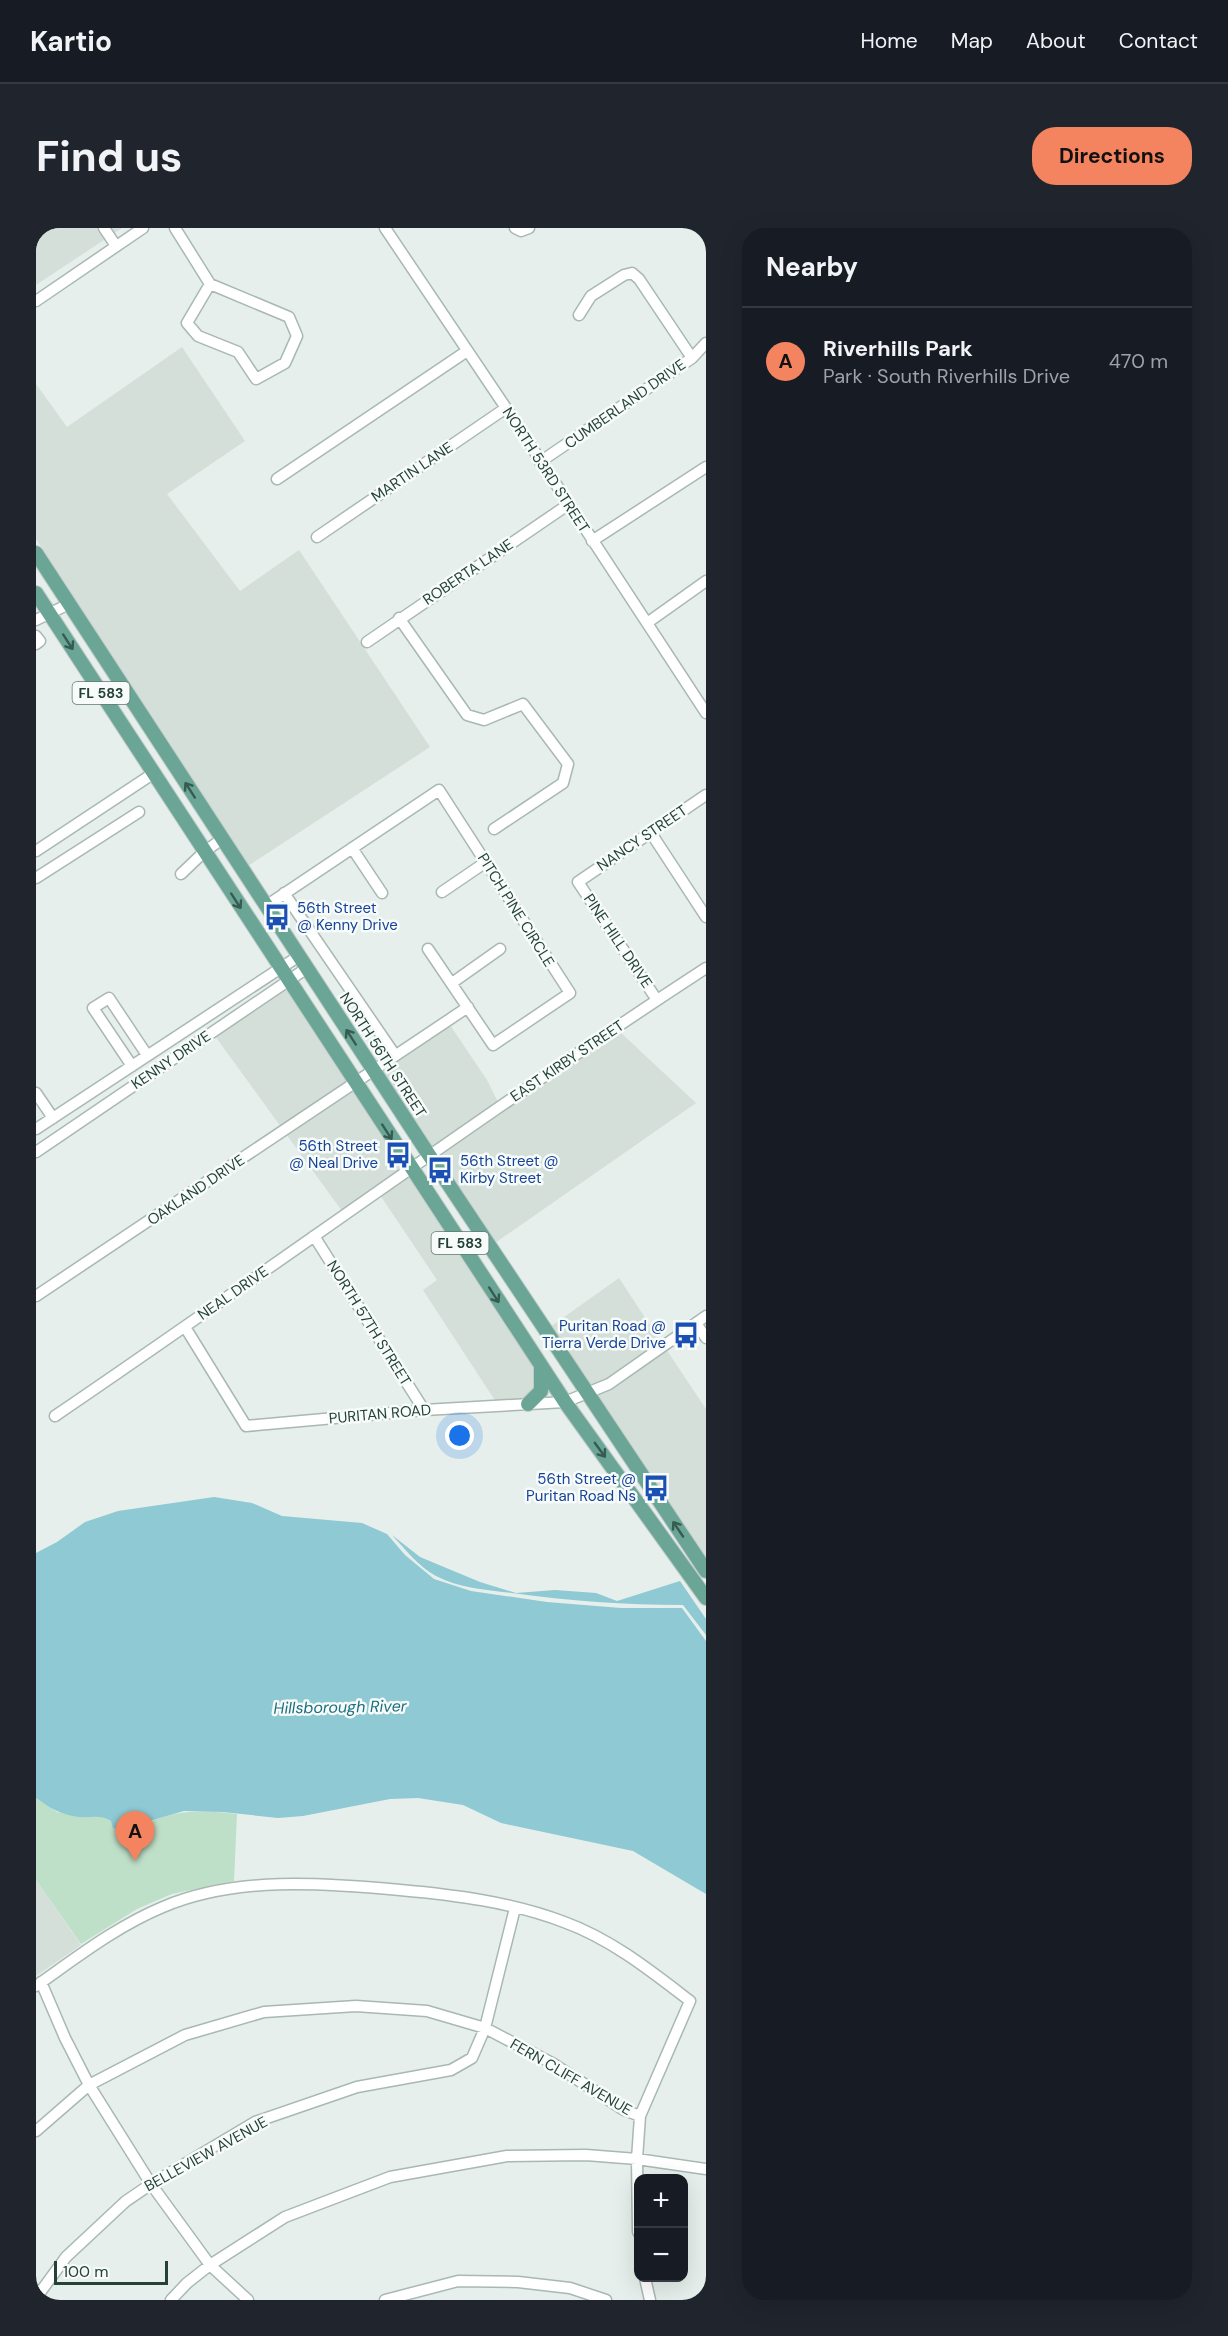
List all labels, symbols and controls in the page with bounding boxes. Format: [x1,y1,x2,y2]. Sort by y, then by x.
text: Kartio [30,23,112,60]
text: Home [860,27,918,55]
text: Map [951,27,993,55]
text: About [1026,27,1086,55]
text: Contact [1119,27,1198,55]
button: Directions [1032,127,1192,185]
text: Find us [36,129,182,184]
text: Nearby [766,250,858,284]
text: Riverhills Park [823,334,973,363]
text: A [778,348,793,374]
text: 470 m [1109,348,1168,374]
street label: CUMBERLAND DRIVE [561,355,689,453]
text: Park · South Riverhills Drive [823,363,1070,389]
street label: NORTH 53RD STREET [498,403,594,537]
street label: MARTIN LANE [367,437,457,507]
street label: ROBERTA LANE [419,534,517,610]
one-way arrow [62,633,74,650]
road number: FL 583 [72,682,130,704]
one-way arrow [184,782,196,799]
street label: NANCY STREET [593,800,691,876]
street label: PITCH PINE CIRCLE [473,849,559,971]
street label: PINE HILL DRIVE [579,890,657,992]
one-way arrow [230,892,242,909]
place label: 56th Street @ Kenny Drive [297,898,398,935]
bus stop icon: 56th Street @ Kenny Drive [262,902,292,932]
street label: NORTH 56TH STREET [335,989,431,1121]
street label: EAST KIRBY STREET [506,1016,628,1106]
street label: KENNY DRIVE [127,1026,215,1094]
one-way arrow [345,1029,357,1046]
one-way arrow [381,1123,393,1140]
place label: 56th Street @ Neal Drive [289,1136,378,1173]
bus stop icon: 56th Street @ Neal Drive [383,1140,413,1170]
street label: OAKLAND DRIVE [143,1150,249,1230]
place label: 56th Street @ Kirby Street [460,1151,559,1188]
bus stop icon: 56th Street @ Kirby Street [425,1155,455,1185]
road number: FL 583 [432,1232,488,1254]
street label: NORTH 57TH STREET [322,1257,416,1389]
street label: NEAL DRIVE [194,1261,272,1325]
one-way arrow [488,1286,500,1302]
place label: Puritan Road @ Tierra Verde Drive [542,1316,666,1353]
bus stop icon: Puritan Road @ Tierra Verde Drive [671,1320,701,1350]
street label: PURITAN ROAD [328,1400,432,1428]
your location [445,1421,474,1450]
one-way arrow [593,1441,606,1457]
place label: 56th Street @ Puritan Road Ns [526,1469,636,1506]
bus stop icon: 56th Street @ Puritan Road Ns [641,1473,671,1503]
one-way arrow [672,1522,684,1538]
water label: Hillsborough River [273,1695,408,1719]
pin: A [116,1812,154,1861]
street label: FERN CLIFF AVENUE [506,2034,636,2120]
street label: BELLEVIEW AVENUE [141,2112,271,2196]
map controls [634,2174,688,2282]
button: + [634,2174,688,2228]
button: − [634,2228,688,2282]
scale bar [54,2258,168,2286]
text: 100 m [63,2261,108,2282]

